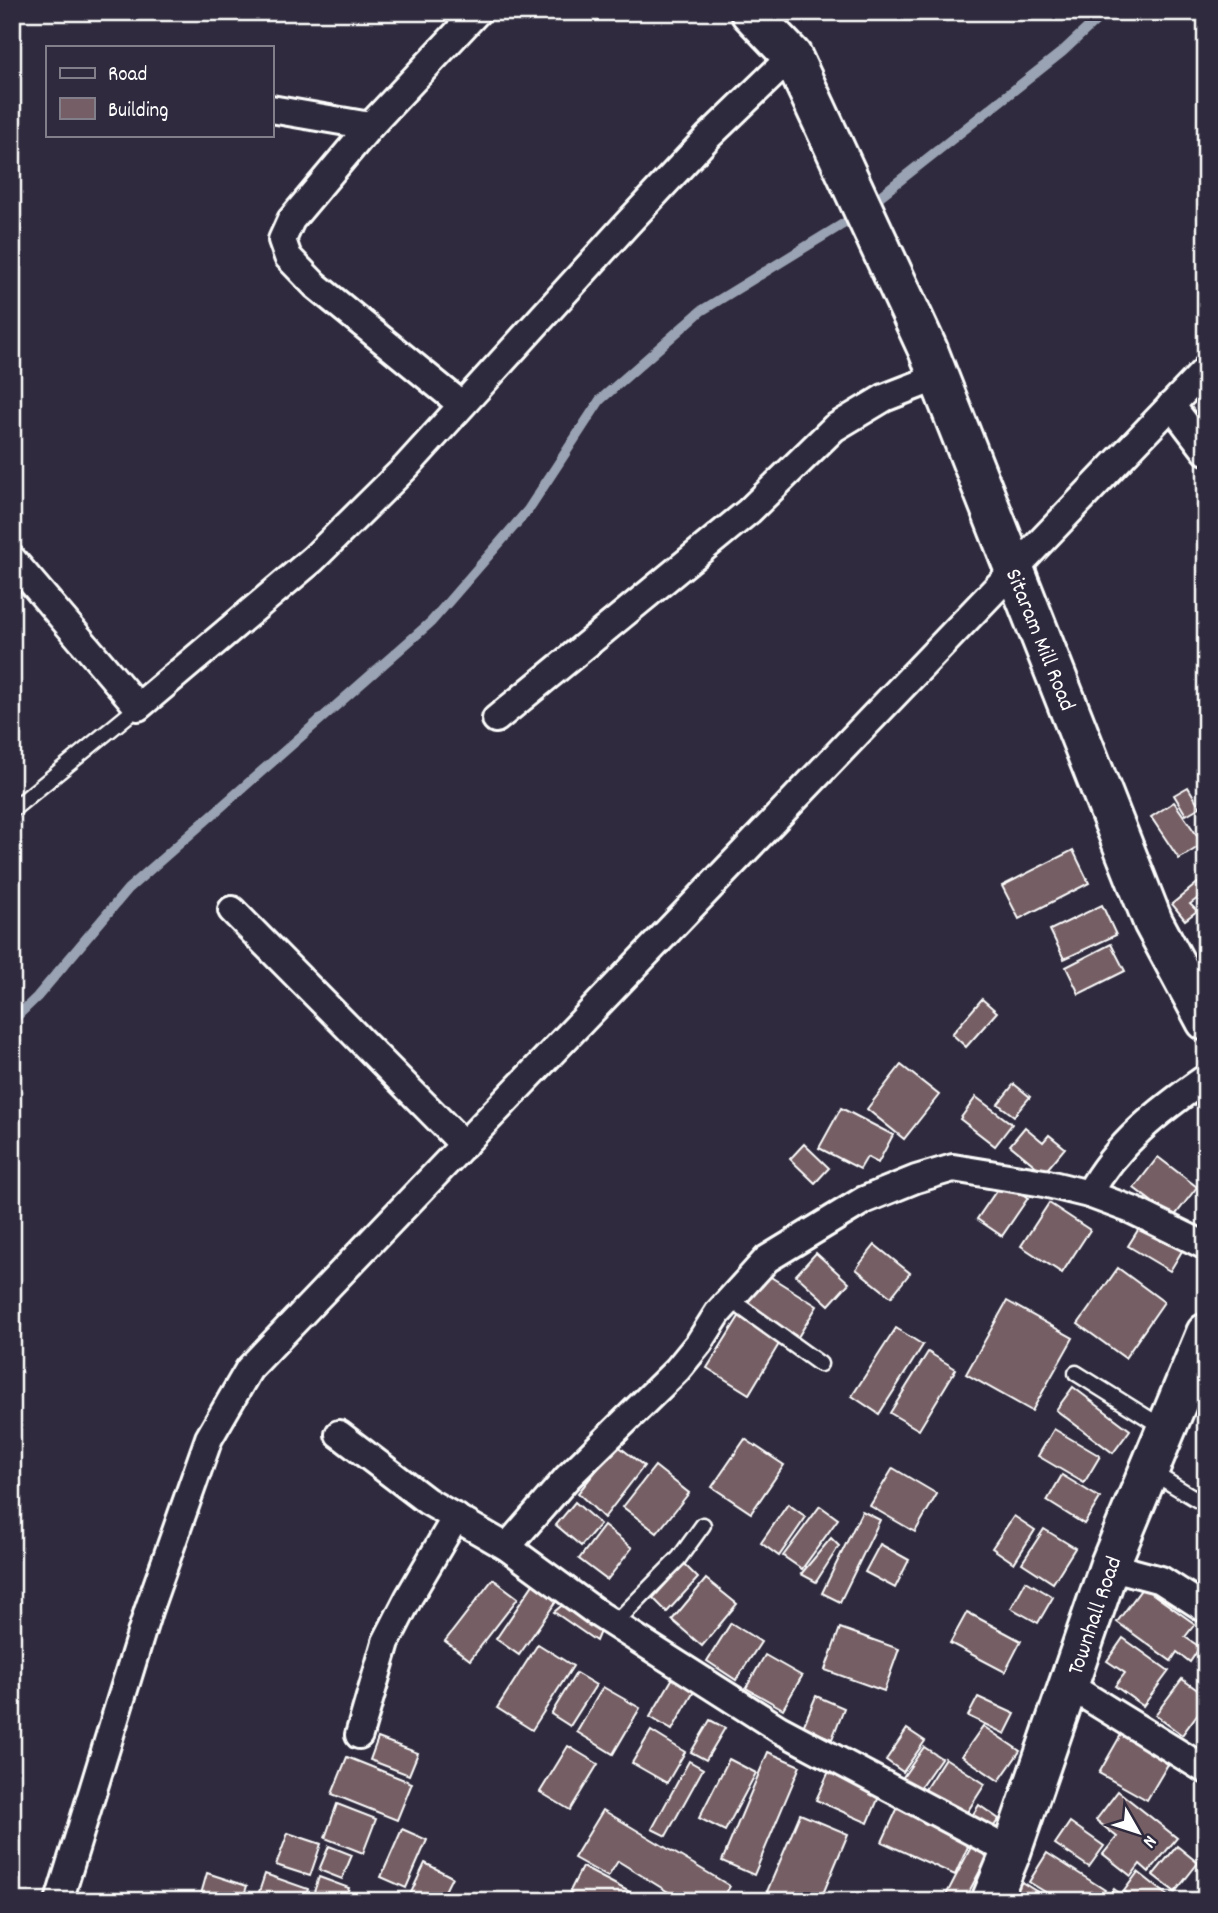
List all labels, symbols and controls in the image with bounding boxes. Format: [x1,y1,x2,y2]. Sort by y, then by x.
legend [46,46,273,136]
text: Road [108,61,147,91]
text: Building [108,97,168,127]
street label: Sitaram Mill Road [995,564,1082,716]
street label: Townhall Road [1061,1552,1132,1680]
north arrow [1102,1798,1172,1868]
text: N [1135,1828,1162,1853]

